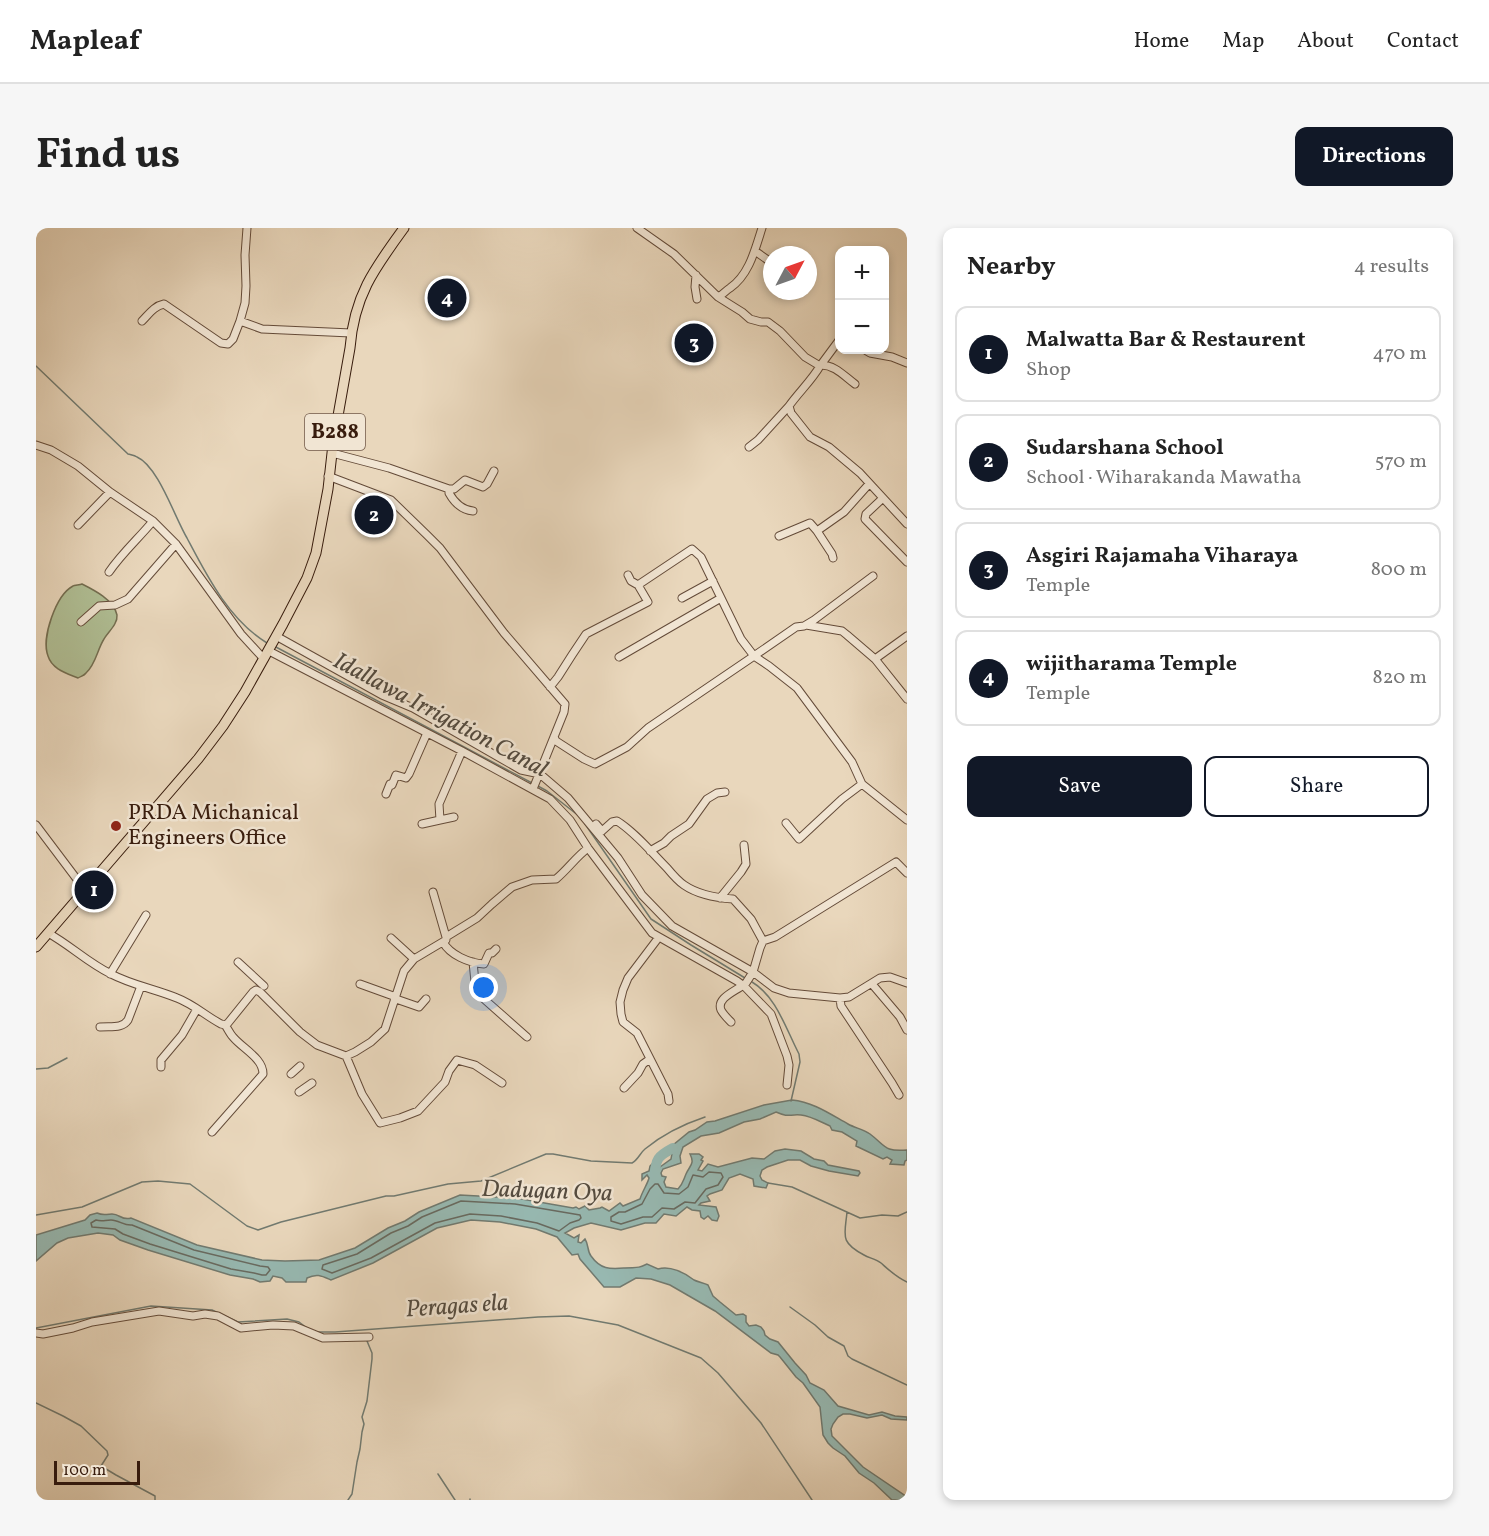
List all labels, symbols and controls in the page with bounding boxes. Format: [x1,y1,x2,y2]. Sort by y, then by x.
text: Mapleaf [30,22,140,61]
text: Home [1134,27,1189,56]
text: Map [1222,27,1264,56]
text: About [1297,27,1354,56]
text: Contact [1387,27,1459,56]
text: Find us [36,127,180,186]
button: Directions [1295,127,1453,186]
north arrow [763,246,817,300]
map controls [835,246,889,354]
button: + [835,246,889,300]
text: Nearby [967,249,1056,285]
text: 4 results [1354,253,1429,281]
pin: 4 [428,276,466,320]
button: − [835,300,889,354]
pin: 3 [674,320,714,366]
text: Malwatta Bar & Restaurent [1026,325,1306,356]
text: 1 [984,340,993,368]
text: 470 m [1372,340,1427,368]
text: Shop [1026,356,1071,384]
road number: B288 [305,414,365,450]
text: Sudarshana School [1026,433,1224,464]
text: 2 [983,448,994,476]
text: 570 m [1375,448,1427,476]
text: School · Wiharakanda Mawatha [1026,464,1302,492]
pin: 2 [354,492,394,538]
text: Asgiri Rajamaha Viharaya [1026,541,1298,572]
text: 3 [983,556,994,584]
text: 800 m [1371,556,1427,584]
text: Temple [1026,572,1090,600]
water label: Idallawa Irrigation Canal [327,645,553,787]
text: wijitharama Temple [1026,649,1237,680]
text: 4 [982,664,995,692]
text: 820 m [1373,664,1427,692]
text: Temple [1026,680,1090,708]
button: Save [967,756,1192,817]
button: Share [1204,756,1429,817]
place label: PRDA Michanical Engineers Office [128,798,299,854]
marker: PRDA Michanical Engineers Office [109,819,123,833]
pin: 1 [74,868,114,912]
your location [469,973,498,1002]
water label: Dadugan Oya [481,1173,613,1211]
water label: Peragas ela [404,1286,510,1328]
scale bar [54,1458,140,1486]
text: 100 m [63,1460,106,1482]

